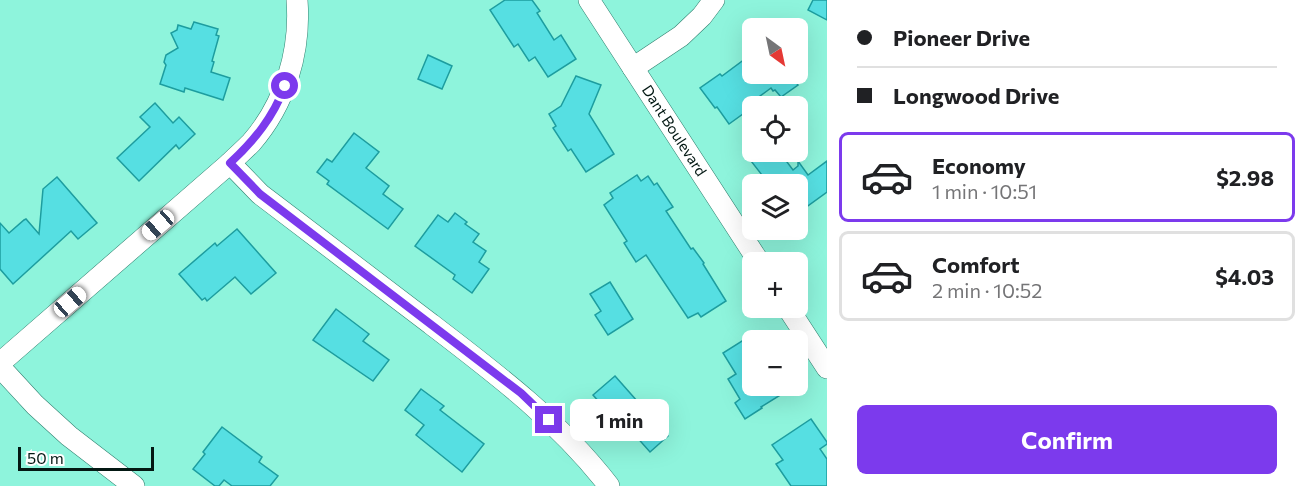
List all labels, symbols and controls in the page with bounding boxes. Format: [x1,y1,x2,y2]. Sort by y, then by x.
north arrow [742,18,808,84]
map controls [742,18,808,396]
text: Pioneer Drive [893,24,1030,51]
route start [271,72,298,99]
street label: Dant Boulevard [639,81,711,179]
text: Longwood Drive [893,82,1059,109]
button: locate [742,96,808,162]
icon: car [860,150,914,204]
text: Economy [932,152,1026,179]
text: $2.98 [1216,164,1274,191]
button: layers [742,174,808,240]
text: 1 min · 10:51 [932,179,1037,203]
car [139,206,177,244]
icon: car [860,249,914,303]
text: Comfort [932,251,1020,278]
button: + [742,252,808,318]
text: $4.03 [1215,263,1274,290]
text: 2 min · 10:52 [932,278,1042,302]
car [51,283,89,321]
button: − [742,330,808,396]
callout: 1 min [570,399,669,441]
button: Confirm [857,405,1277,474]
route end [535,406,562,433]
text: 1 min [596,408,643,432]
scale bar [18,444,154,472]
text: 50 m [27,448,64,467]

